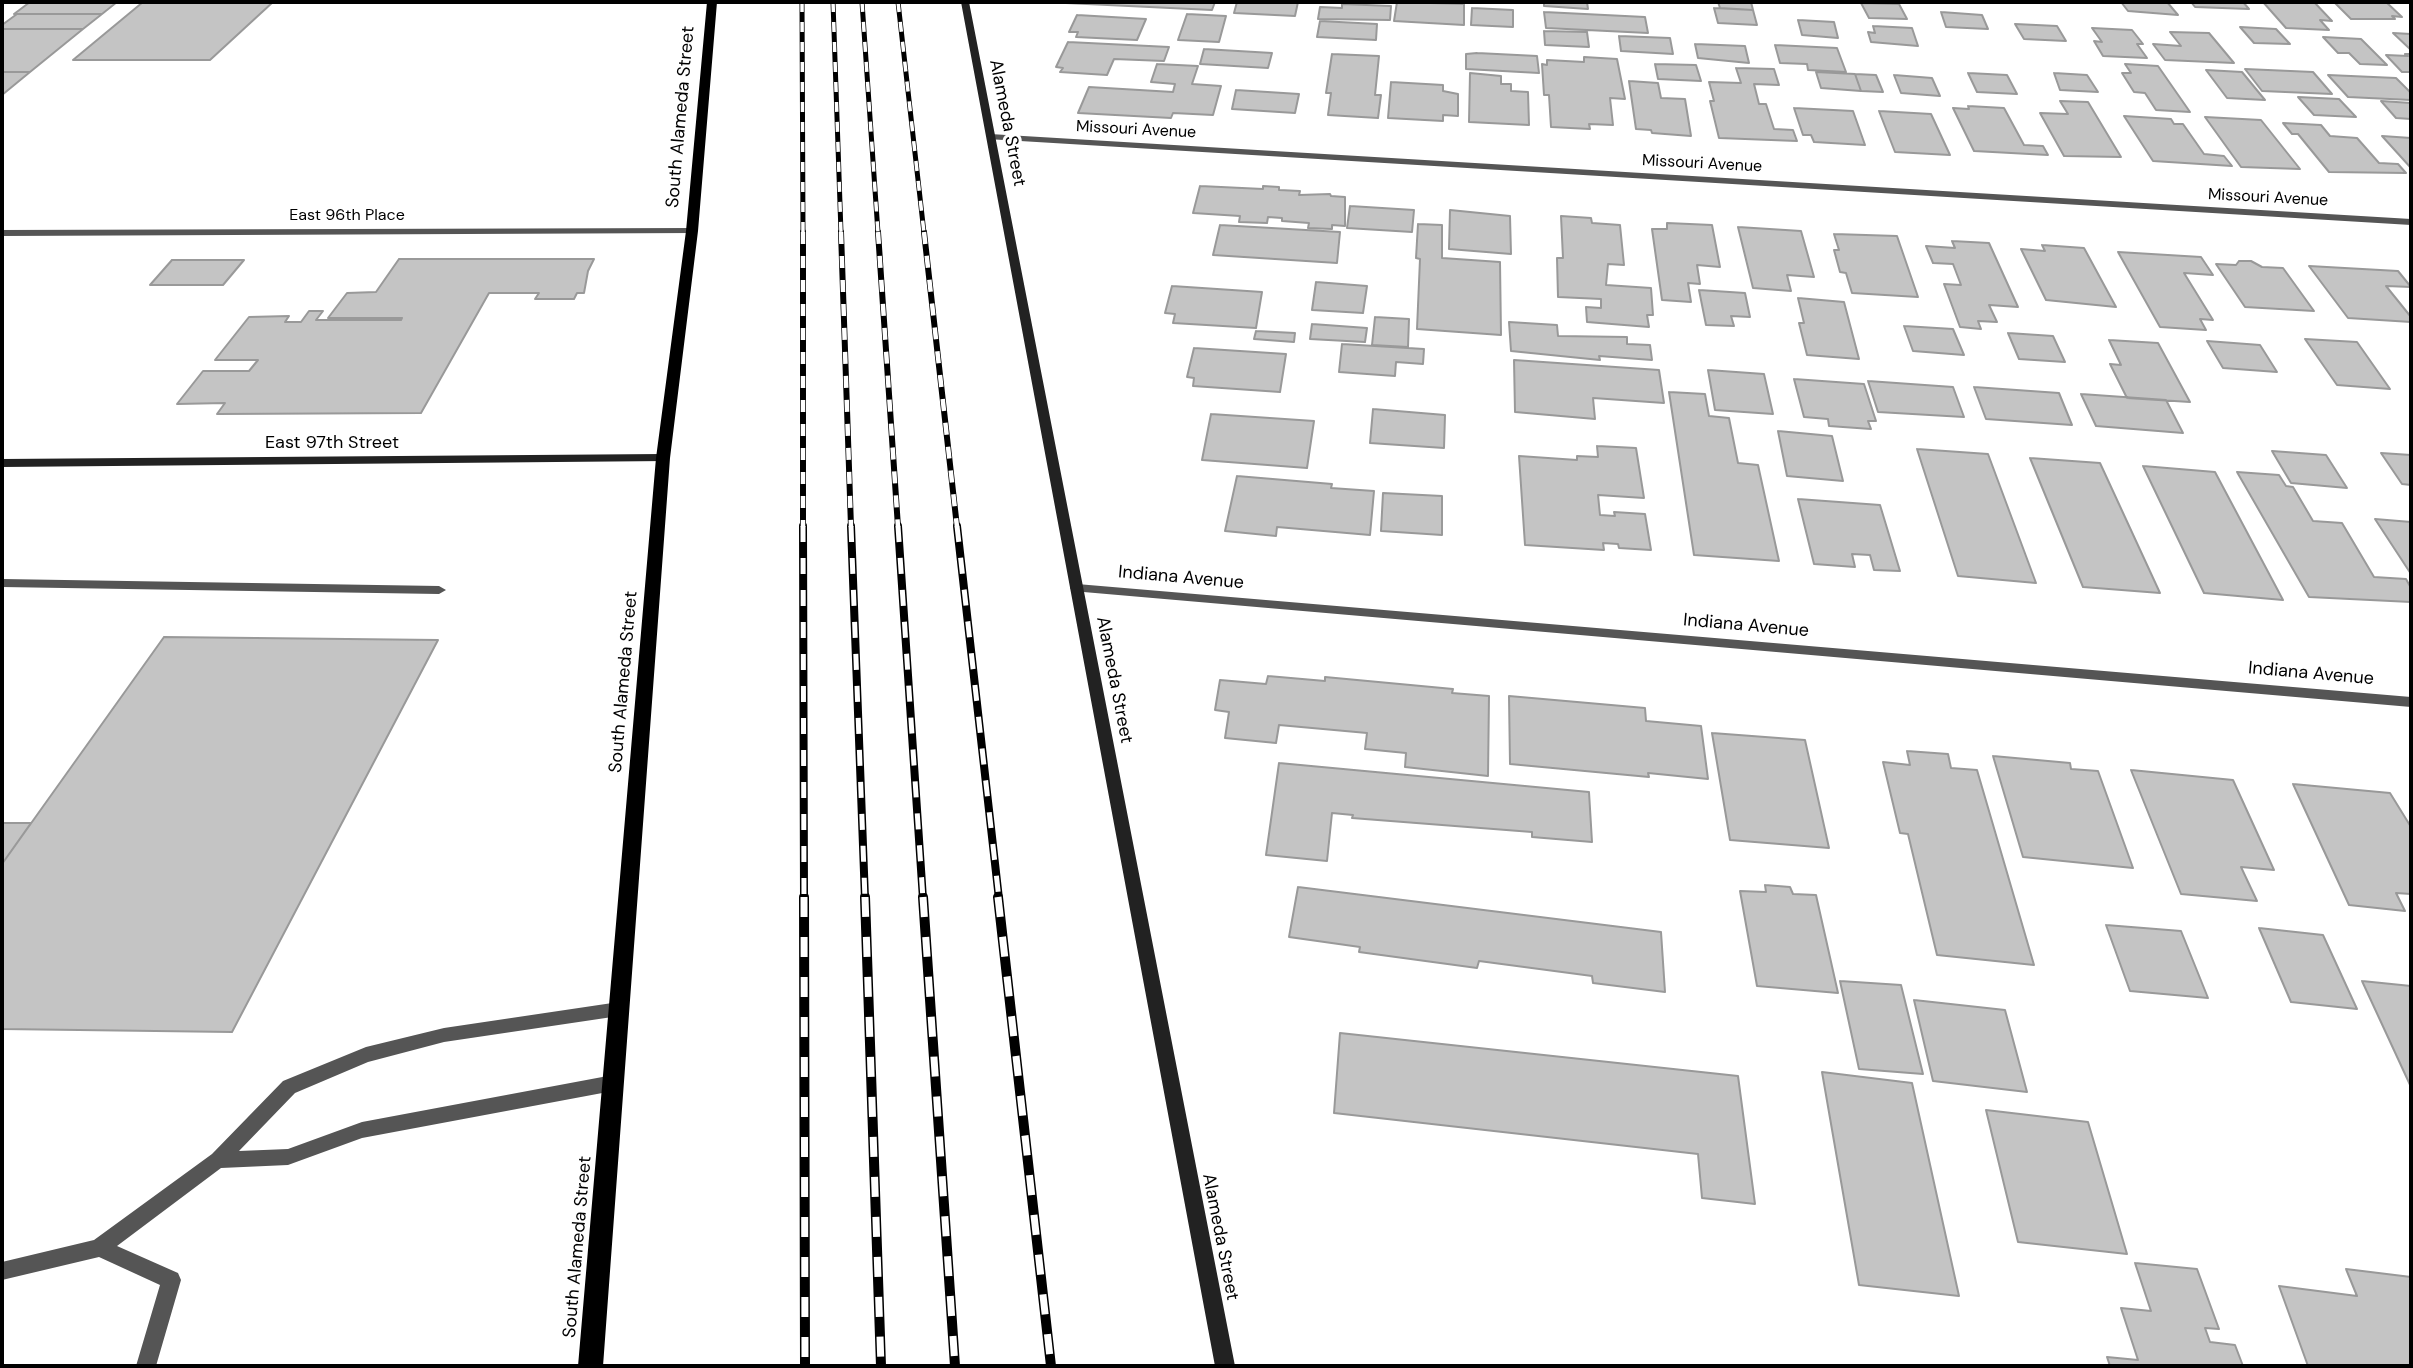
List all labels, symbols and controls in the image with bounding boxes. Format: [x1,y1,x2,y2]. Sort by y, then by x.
street label: South Alameda Street [662,25,700,209]
street label: Alameda Street [984,58,1030,188]
street label: Missouri Avenue [1075,117,1197,143]
street label: Missouri Avenue [1641,151,1763,177]
street label: Missouri Avenue [2207,185,2329,211]
street label: East 96th Place [289,206,405,226]
street label: East 97th Street [265,432,399,454]
street label: Indiana Avenue [1117,562,1245,594]
street label: South Alameda Street [605,590,643,774]
street label: Indiana Avenue [1682,610,1810,642]
street label: Alameda Street [1091,615,1137,745]
street label: Indiana Avenue [2247,658,2375,690]
street label: South Alameda Street [559,1155,597,1339]
street label: Alameda Street [1197,1172,1243,1302]

